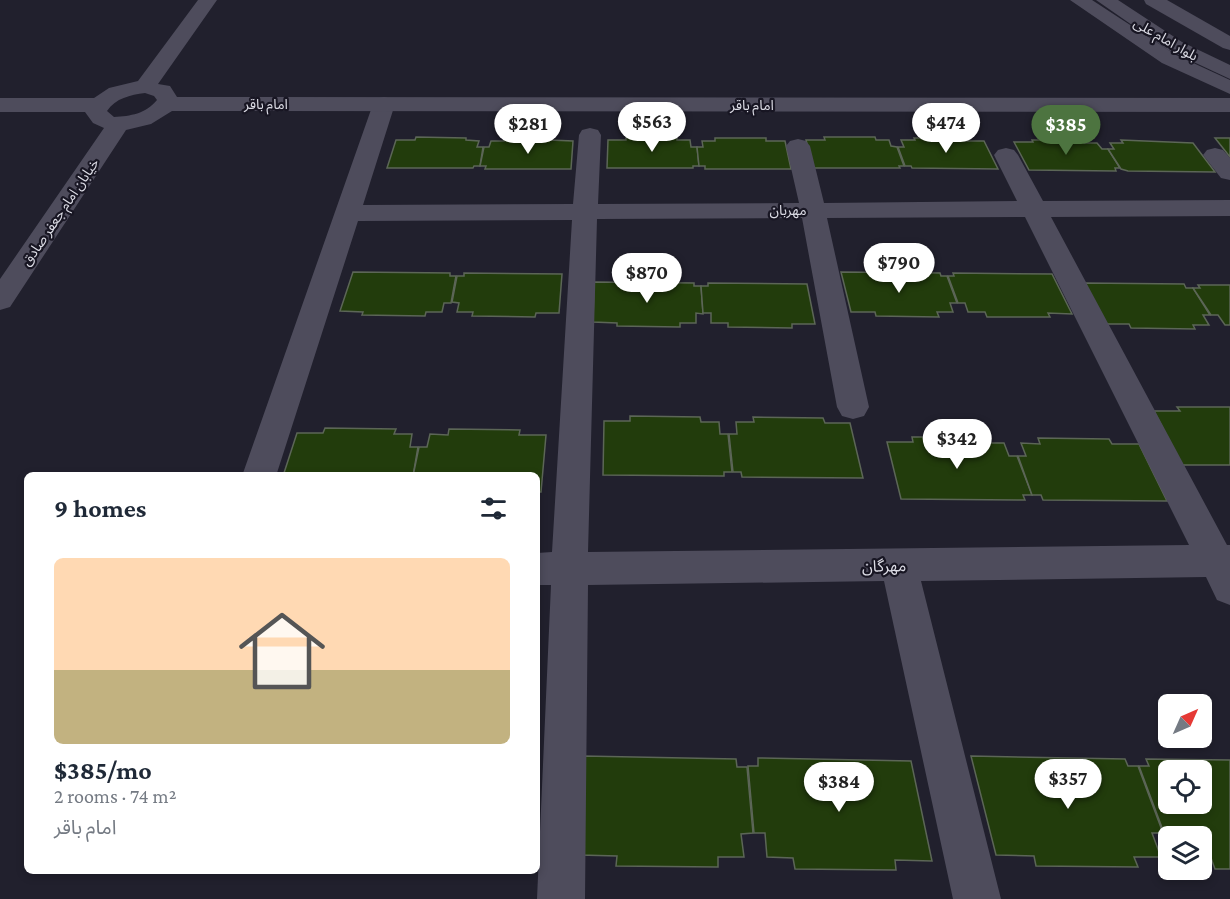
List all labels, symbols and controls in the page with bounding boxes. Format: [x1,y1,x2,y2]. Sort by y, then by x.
street label: بلوار امام علی [1130,14,1201,66]
street label: امام باقر [243,96,288,115]
street label: امام باقر [729,97,774,116]
pin: $563 [616,102,688,153]
pin: $474 [910,103,982,154]
pin: $281 [492,104,564,155]
pin: $385 [1030,105,1102,156]
text: $563 [632,110,672,132]
text: $474 [926,111,966,133]
text: $281 [508,112,548,134]
text: $385 [1045,113,1087,135]
street label: خیابان امام جعفر صادق [18,155,105,271]
street label: مهربان [769,202,807,219]
pin: $790 [863,243,935,294]
text: $790 [878,251,920,273]
pin: $870 [611,253,683,304]
text: $870 [626,261,668,283]
pin: $342 [921,419,993,470]
text: $342 [937,427,977,449]
icon: filters [477,492,510,525]
text: 9 homes [54,494,146,523]
street label: مهرگان [862,557,906,576]
icon: home [228,597,336,705]
north arrow [1158,694,1212,748]
map controls [1158,694,1212,880]
text: $385/mo [54,756,152,785]
pin: $357 [1032,759,1104,810]
button: locate [1158,760,1212,814]
pin: $384 [803,762,875,813]
text: $357 [1049,767,1087,789]
text: $384 [818,770,860,792]
text: 2 rooms · 74 m² [54,785,176,807]
text: امام باقر [54,816,117,838]
button: layers [1158,826,1212,880]

